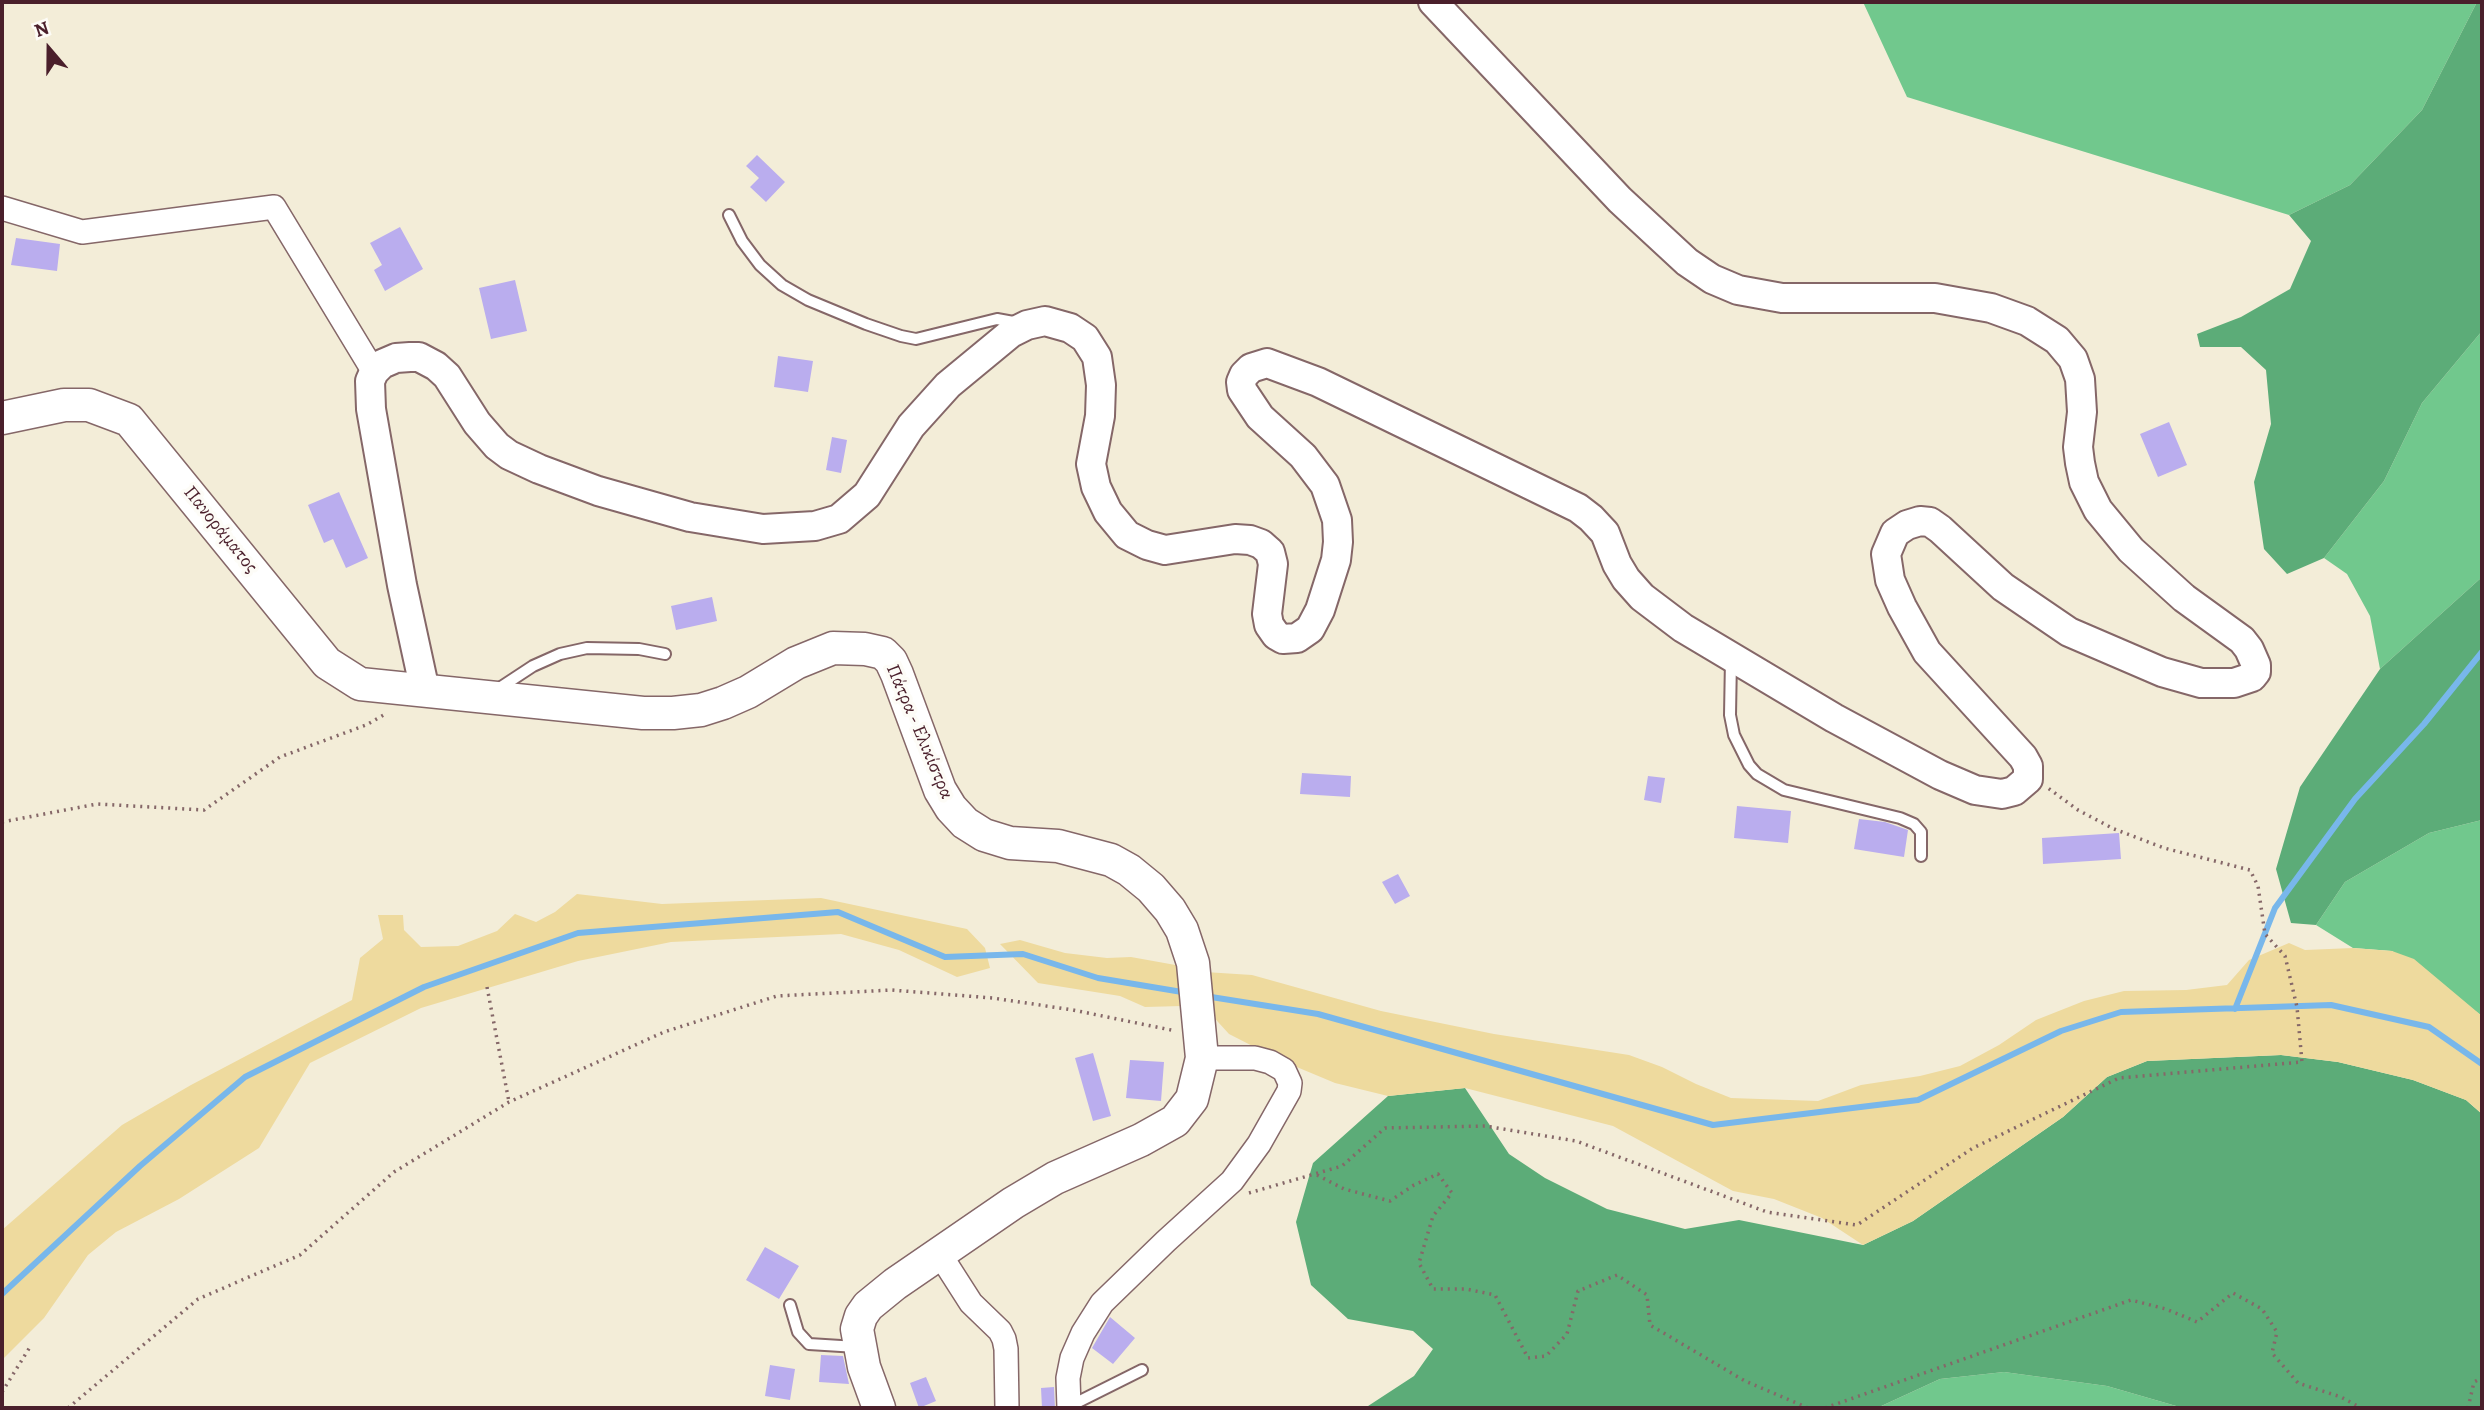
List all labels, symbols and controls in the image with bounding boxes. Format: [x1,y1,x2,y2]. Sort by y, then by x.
north arrow [14,14,84,84]
text: N [31,15,53,44]
street label: Πανοράματος [178,482,262,578]
street label: Πάτρα - Ελικίστρα [880,661,958,803]

